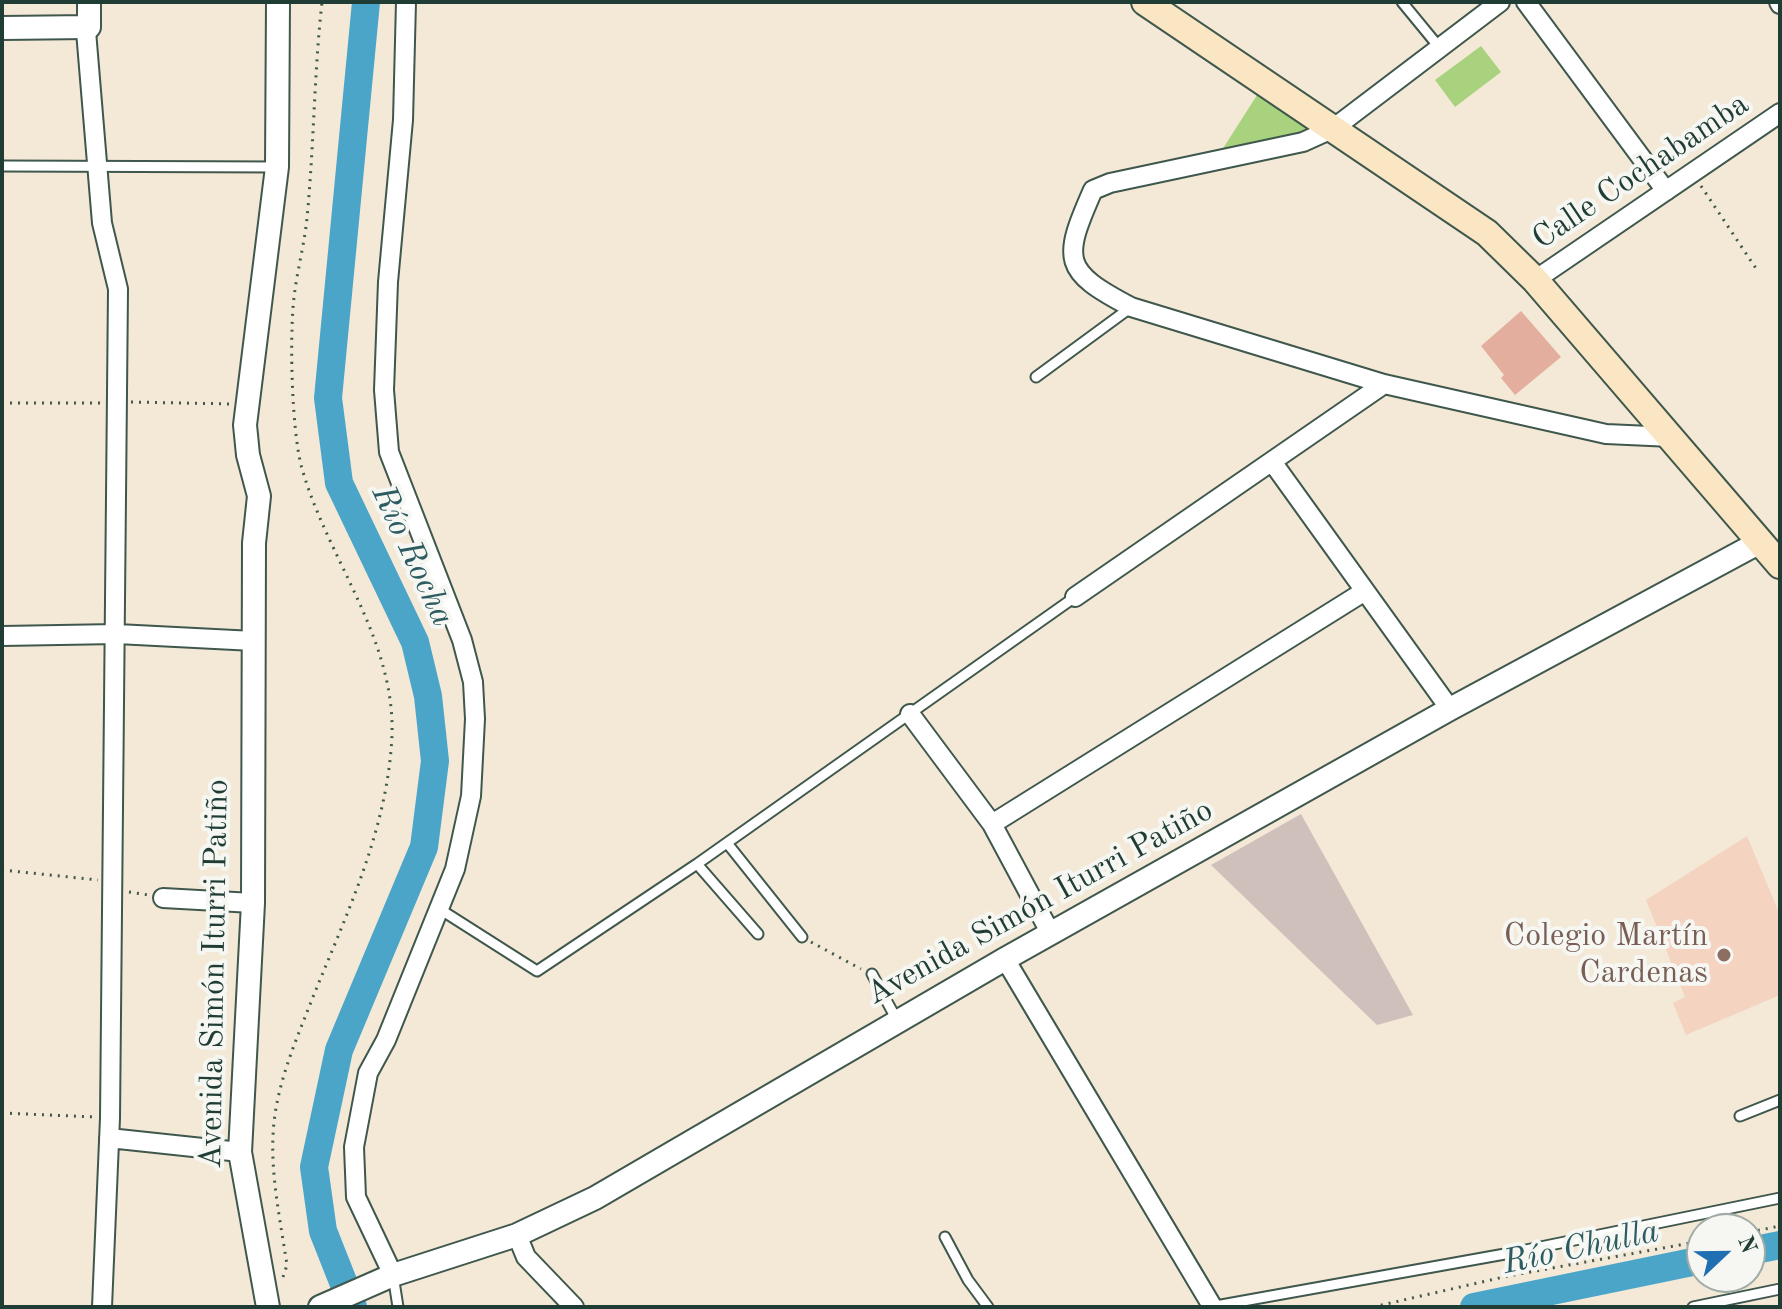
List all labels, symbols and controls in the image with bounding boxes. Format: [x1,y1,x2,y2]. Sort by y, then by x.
street label: Calle Cochabamba [1526,85,1756,259]
water label: Río Rocha [362,479,462,633]
street label: Avenida Simón Iturri Patiño [192,779,238,1169]
street label: Avenida Simón Iturri Patiño [860,792,1220,1014]
place label: Colegio Martín Cardenas [1504,918,1708,993]
marker: Colegio Martín Cardenas [1715,946,1733,964]
water label: Río Chulla [1499,1212,1663,1284]
north arrow [1686,1213,1766,1293]
text: N [1733,1233,1760,1257]

